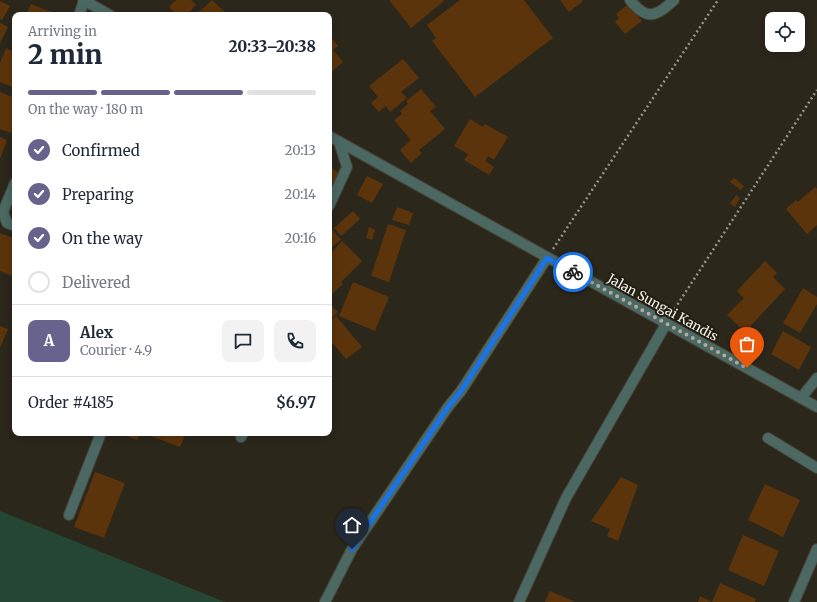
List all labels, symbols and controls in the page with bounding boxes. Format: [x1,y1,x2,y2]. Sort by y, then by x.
map controls [765,12,805,52]
button: locate [765,12,805,52]
text: Arriving in [28,23,97,40]
text: 20:33–20:38 [229,37,316,56]
text: 2 min [28,38,102,71]
text: On the way · 180 m [28,101,143,118]
icon: check [28,139,50,161]
text: Confirmed [62,141,140,160]
text: 20:13 [285,142,316,159]
icon: check [28,183,50,205]
text: Preparing [62,185,134,204]
text: 20:14 [285,186,316,203]
icon: check [28,227,50,249]
text: On the way [62,229,143,248]
text: 20:16 [285,230,316,247]
courier [553,252,593,292]
icon: bike [562,261,584,283]
street label: Jalan Sungai Kandis [604,269,721,345]
text: Delivered [62,273,130,292]
button: chat [222,320,264,362]
button: phone [274,320,316,362]
text: Alex [80,323,113,342]
pin [730,327,764,368]
text: A [44,331,54,350]
icon: bag [736,333,758,355]
text: Courier · 4.9 [80,342,152,359]
text: Order #4185 [28,393,114,412]
text: $6.97 [276,393,316,412]
pin [335,508,369,549]
icon: home [341,514,363,536]

